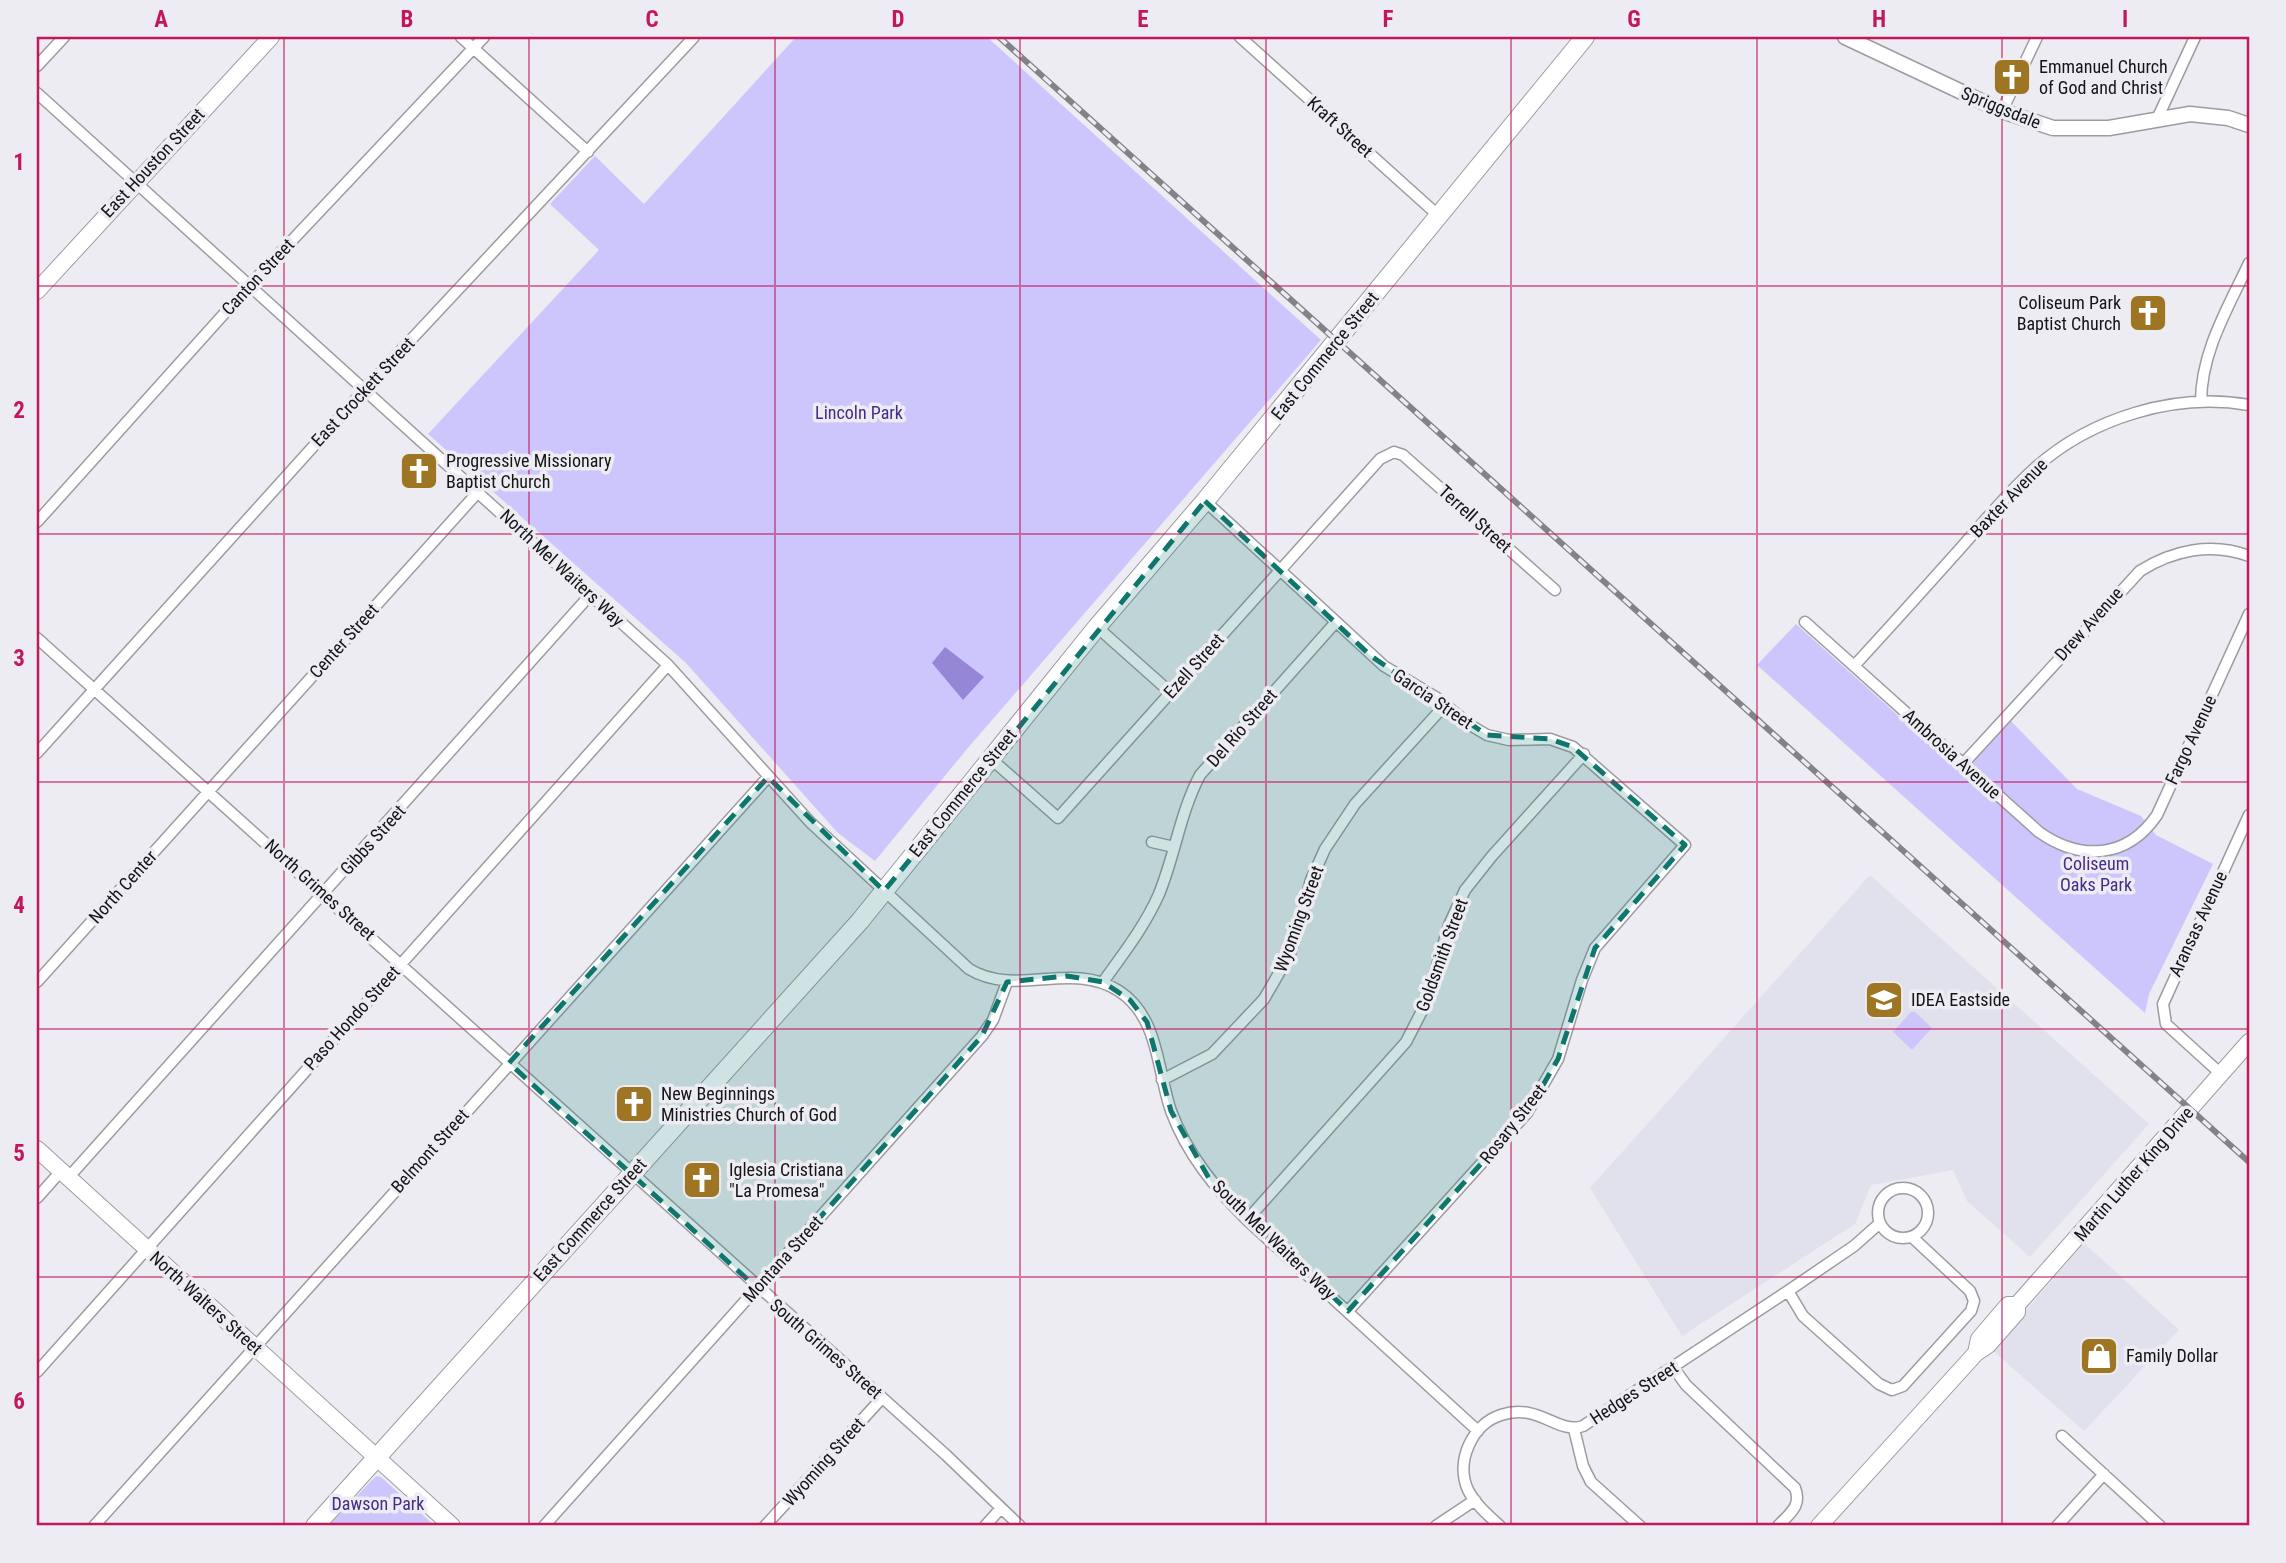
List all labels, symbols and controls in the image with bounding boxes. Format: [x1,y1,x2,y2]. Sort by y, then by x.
text: A [154,6,168,33]
text: B [401,6,413,33]
text: C [645,6,659,33]
text: D [892,6,905,33]
text: E [1137,6,1149,33]
text: F [1383,6,1394,33]
text: G [1627,6,1641,33]
text: H [1872,6,1886,33]
text: I [2122,6,2128,33]
church icon: Emmanuel Church of God and Christ [1991,56,2033,98]
place label: Emmanuel Church of God and Christ [2039,56,2168,98]
street label: Spriggsdale [1958,82,2044,133]
street label: Kraft Street [1303,92,1377,161]
street label: East Houston Street [97,104,209,222]
text: 1 [13,149,25,176]
street label: Canton Street [217,234,298,319]
street label: East Commerce Street [1267,288,1383,424]
place label: Coliseum Park Baptist Church [2017,292,2121,334]
church icon: Coliseum Park Baptist Church [2127,292,2169,334]
street label: East Crockett Street [307,333,419,451]
text: 2 [13,397,25,424]
park label: Lincoln Park [815,402,903,423]
church icon: Progressive Missionary Baptist Church [398,450,440,492]
place label: Progressive Missionary Baptist Church [446,450,612,492]
street label: Baxter Avenue [1966,454,2051,541]
street label: Terrell Street [1435,480,1516,557]
street label: North Mel Waiters Way [496,505,629,631]
street label: Drew Avenue [2050,583,2127,665]
street label: Center Street [305,599,383,682]
street label: Ezell Street [1159,629,1228,702]
text: 3 [13,645,25,672]
street label: Garcia Street [1389,664,1477,733]
street label: Del Rio Street [1202,685,1281,771]
street label: Fargo Avenue [2161,692,2220,788]
street label: Ambrosia Avenue [1899,704,2005,803]
street label: East Commerce Street [905,725,1021,861]
street label: Gibbs Street [336,800,410,879]
street label: North Grimes Street [261,835,380,945]
street label: North Center [84,845,161,927]
park label: Coliseum Oaks Park [2060,853,2132,895]
street label: Wyoming Street [1270,863,1327,975]
street label: Aransas Avenue [2164,868,2231,980]
text: 4 [13,892,25,919]
street label: Goldsmith Street [1411,895,1472,1014]
street label: Paso Hondo Street [299,961,404,1074]
school or university icon: IDEA Eastside [1863,979,1905,1021]
place label: IDEA Eastside [1911,989,2010,1010]
street label: Rosary Street [1475,1080,1550,1168]
church icon: New Beginnings Ministries Church of God [613,1083,655,1125]
place label: New Beginnings Ministries Church of God [661,1083,837,1125]
street label: Martin Luther King Drive [2070,1102,2198,1245]
street label: Belmont Street [387,1104,473,1197]
text: 5 [13,1140,25,1167]
street label: East Commerce Street [529,1154,650,1286]
church icon: Iglesia Cristiana "La Promesa" [681,1159,723,1201]
place label: Iglesia Cristiana "La Promesa" [729,1159,844,1201]
street label: South Mel Waiters Way [1209,1176,1341,1304]
street label: Montana Street [738,1211,827,1306]
street label: North Walters Street [146,1247,267,1359]
street label: South Grimes Street [766,1294,887,1403]
shop icon: Family Dollar [2078,1335,2120,1377]
place label: Family Dollar [2126,1345,2219,1366]
street label: Hedges Street [1586,1356,1682,1429]
text: 6 [13,1388,25,1415]
street label: Wyoming Street [778,1413,869,1510]
park label: Dawson Park [332,1493,424,1514]

